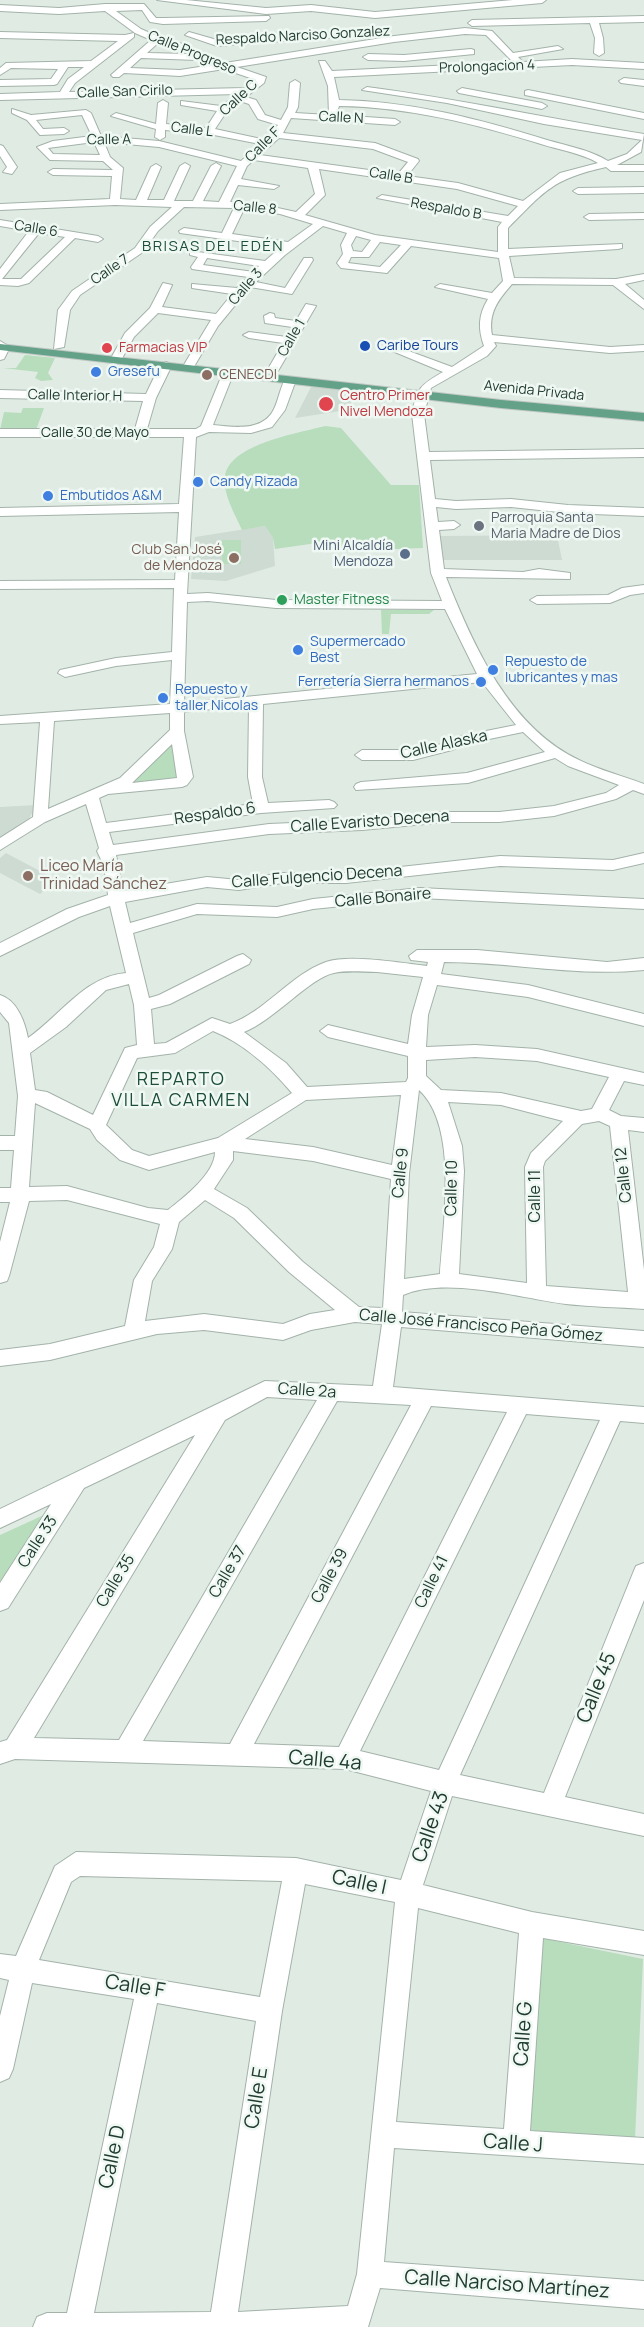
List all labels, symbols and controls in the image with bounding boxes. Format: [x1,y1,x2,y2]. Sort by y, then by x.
street label: Respaldo Narciso Gonzalez [215,23,391,49]
street label: Calle Progreso [145,28,239,78]
street label: Prolongacion 4 [439,57,535,77]
street label: Calle C [217,76,261,120]
street label: Calle San Cirilo [77,82,173,102]
street label: Calle N [318,108,364,128]
street label: Calle L [170,119,214,141]
street label: Calle F [242,124,284,166]
street label: Calle A [87,131,131,149]
street label: Calle B [368,164,414,188]
street label: Respaldo B [409,195,483,223]
street label: Calle 8 [233,197,277,219]
street label: Calle 6 [13,217,59,241]
district label: BRISAS DEL EDÉN [142,238,284,256]
street label: Calle 7 [88,251,132,289]
street label: Calle 3 [226,265,266,309]
street label: Calle 1 [275,316,309,360]
place label: Caribe Tours [377,338,458,354]
marker: Caribe Tours [358,339,372,353]
place label: Farmacias VIP [119,340,207,356]
marker: Farmacias VIP [100,341,114,355]
place label: Gresefu [108,364,160,380]
marker: Gresefu [89,365,103,379]
place label: CENECDI [219,367,277,383]
marker: CENECDI [200,368,214,382]
street label: Avenida Privada [483,377,585,405]
street label: Calle Interior H [28,387,122,405]
place label: Centro Primer Nivel Mendoza [340,388,433,420]
marker: Centro Primer Nivel Mendoza [317,395,335,413]
street label: Calle 30 de Mayo [41,425,149,441]
place label: Candy Rizada [210,474,297,490]
marker: Candy Rizada [191,475,205,489]
place label: Embutidos A&M [60,488,162,504]
marker: Embutidos A&M [41,489,55,503]
place label: Parroquia Santa Maria Madre de Dios [491,510,621,542]
marker: Parroquia Santa Maria Madre de Dios [472,519,486,533]
place label: Mini Alcaldía Mendoza [313,538,393,570]
place label: Club San José de Mendoza [132,542,222,574]
marker: Mini Alcaldía Mendoza [398,547,412,561]
marker: Club San José de Mendoza [227,551,241,565]
place label: Master Fitness [294,592,389,608]
marker: Master Fitness [275,593,289,607]
place label: Supermercado Best [310,634,405,666]
marker: Supermercado Best [291,643,305,657]
place label: Repuesto de lubricantes y mas [505,654,618,686]
marker: Repuesto de lubricantes y mas [486,663,500,677]
place label: Ferretería Sierra hermanos [298,674,469,690]
marker: Ferretería Sierra hermanos [474,675,488,689]
place label: Repuesto y taller Nicolas [175,682,258,714]
marker: Repuesto y taller Nicolas [156,691,170,705]
street label: Calle Alaska [399,726,489,764]
street label: Respaldo 6 [173,799,257,829]
street label: Calle Evaristo Decena [290,807,450,837]
place label: Liceo María Trinidad Sánchez [40,857,167,895]
street label: Calle Fulgencio Decena [231,861,403,893]
marker: Liceo María Trinidad Sánchez [21,869,35,883]
street label: Calle Bonaire [334,884,432,912]
district label: REPARTO VILLA CARMEN [111,1069,251,1112]
street label: Calle 12 [612,1146,636,1204]
street label: Calle 9 [389,1147,413,1199]
street label: Calle 10 [442,1160,462,1216]
street label: Calle 11 [526,1170,546,1222]
street label: Calle José Francisco Peña Gómez [358,1306,604,1346]
street label: Calle 2a [277,1379,337,1403]
street label: Calle 33 [14,1512,62,1572]
street label: Calle 37 [205,1542,251,1602]
street label: Calle 39 [308,1545,352,1607]
street label: Calle 35 [93,1551,139,1611]
street label: Calle 41 [411,1553,453,1611]
street label: Calle 45 [572,1649,622,1727]
street label: Calle 4a [287,1746,363,1776]
street label: Calle 43 [408,1788,454,1866]
street label: Calle I [330,1866,388,1900]
street label: Calle F [103,1970,167,2004]
street label: Calle G [510,2001,538,2067]
street label: Calle E [240,2066,274,2130]
street label: Calle D [95,2123,131,2191]
street label: Calle J [482,2130,544,2158]
street label: Calle Narciso Martínez [403,2266,611,2304]

